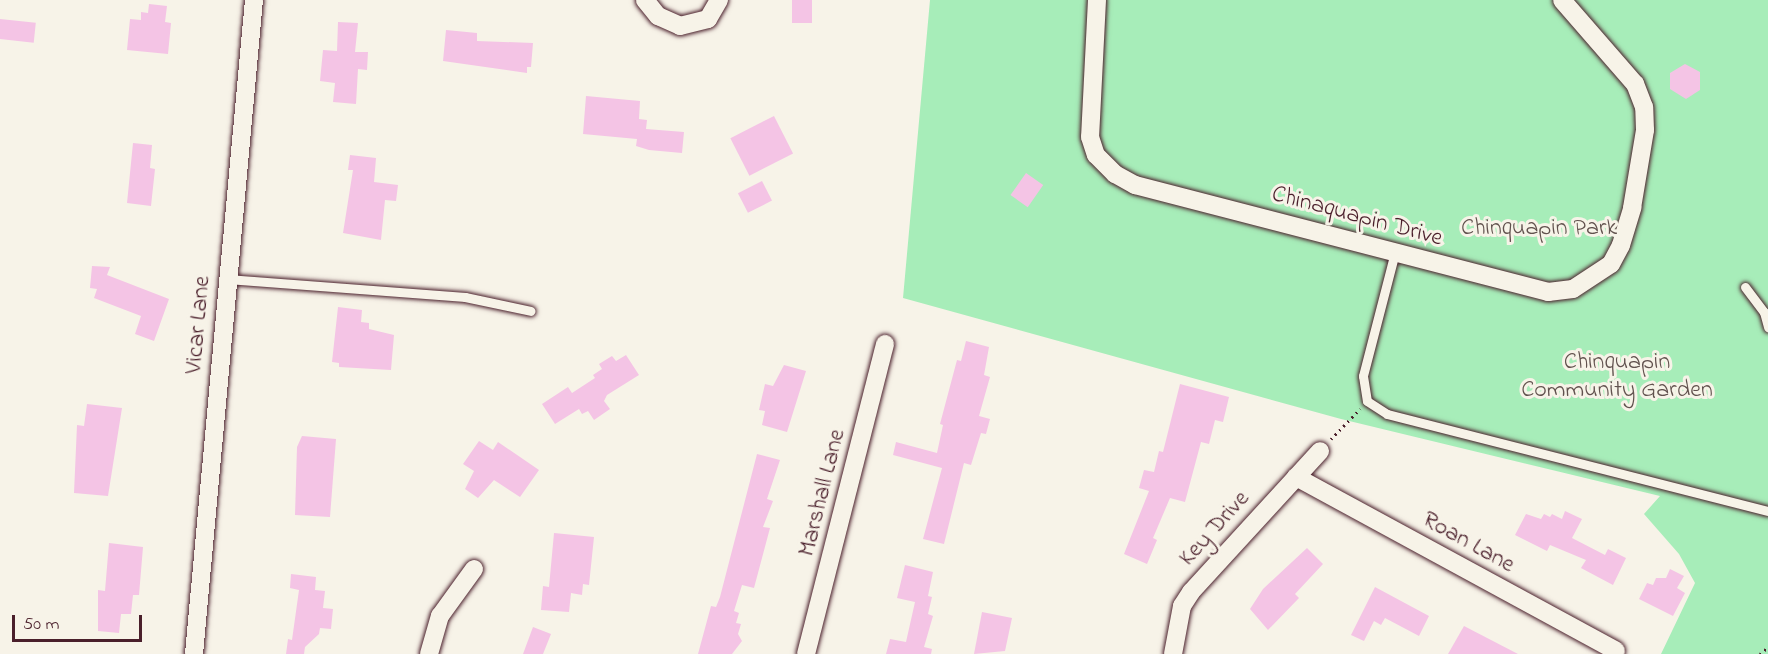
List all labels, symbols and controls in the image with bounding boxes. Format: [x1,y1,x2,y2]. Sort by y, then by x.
street label: Chinaquapin Drive [1268,180,1446,254]
park label: Chinquapin Park [1461,215,1617,243]
street label: Vicar Lane [180,275,218,375]
park label: Chinquapin Community Garden [1521,349,1713,405]
street label: Marshall Lane [793,426,853,560]
street label: Key Drive [1174,485,1256,573]
street label: Roan Lane [1417,506,1519,580]
scale bar [15,603,146,641]
text: 50 m [23,612,60,638]

